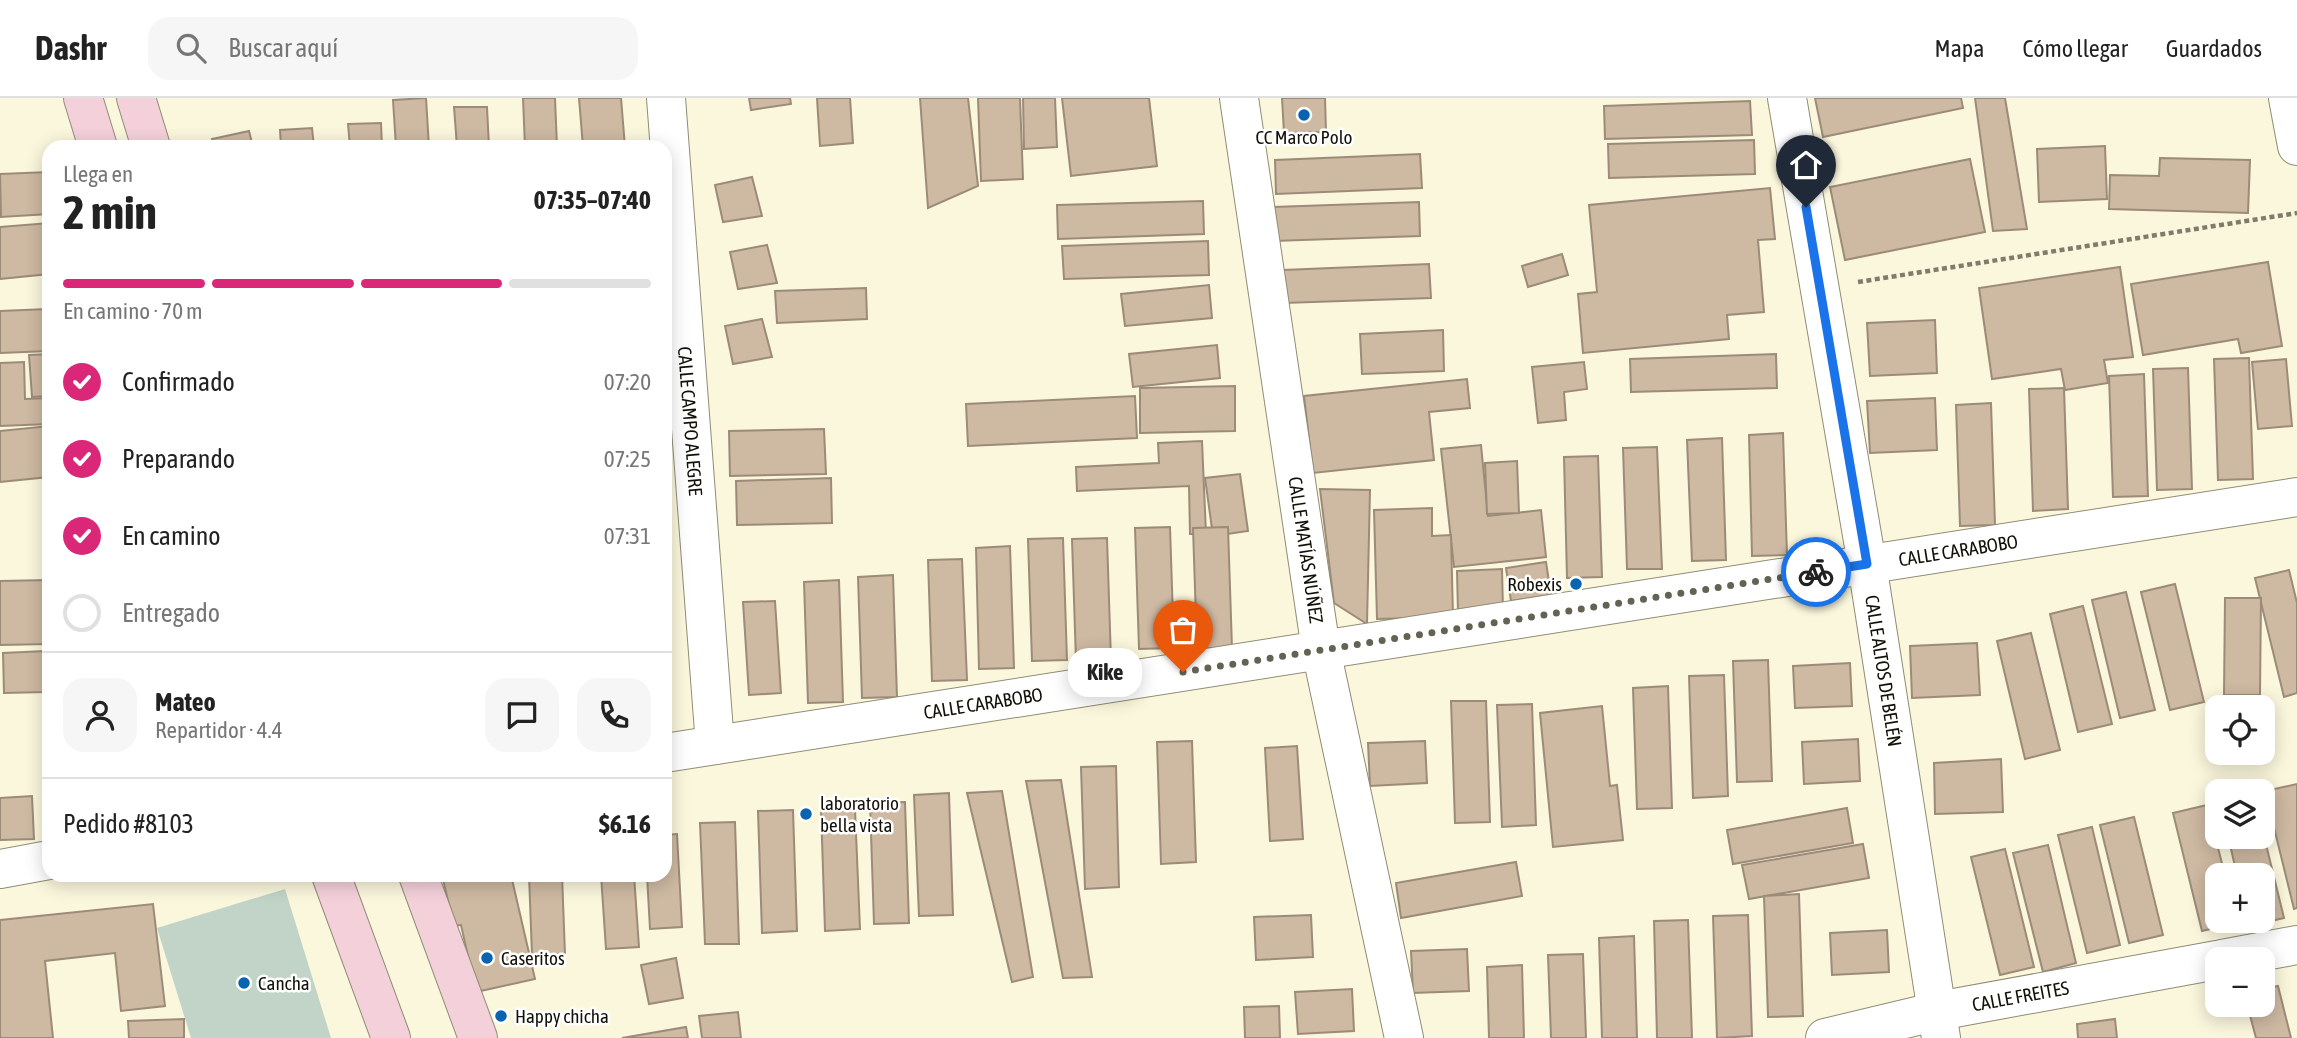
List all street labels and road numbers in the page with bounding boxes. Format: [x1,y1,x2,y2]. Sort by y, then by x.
street label: CALLE CAMPO ALEGRE [674,346,707,496]
street label: CALLE MATÍAS NÚÑEZ [1284,475,1328,625]
street label: CALLE CARABOBO [1897,530,2019,570]
street label: CALLE ALTOS DE BELÉN [1861,594,1906,748]
street label: CALLE CARABOBO [922,683,1044,723]
street label: CALLE FREITES [1970,976,2071,1016]

